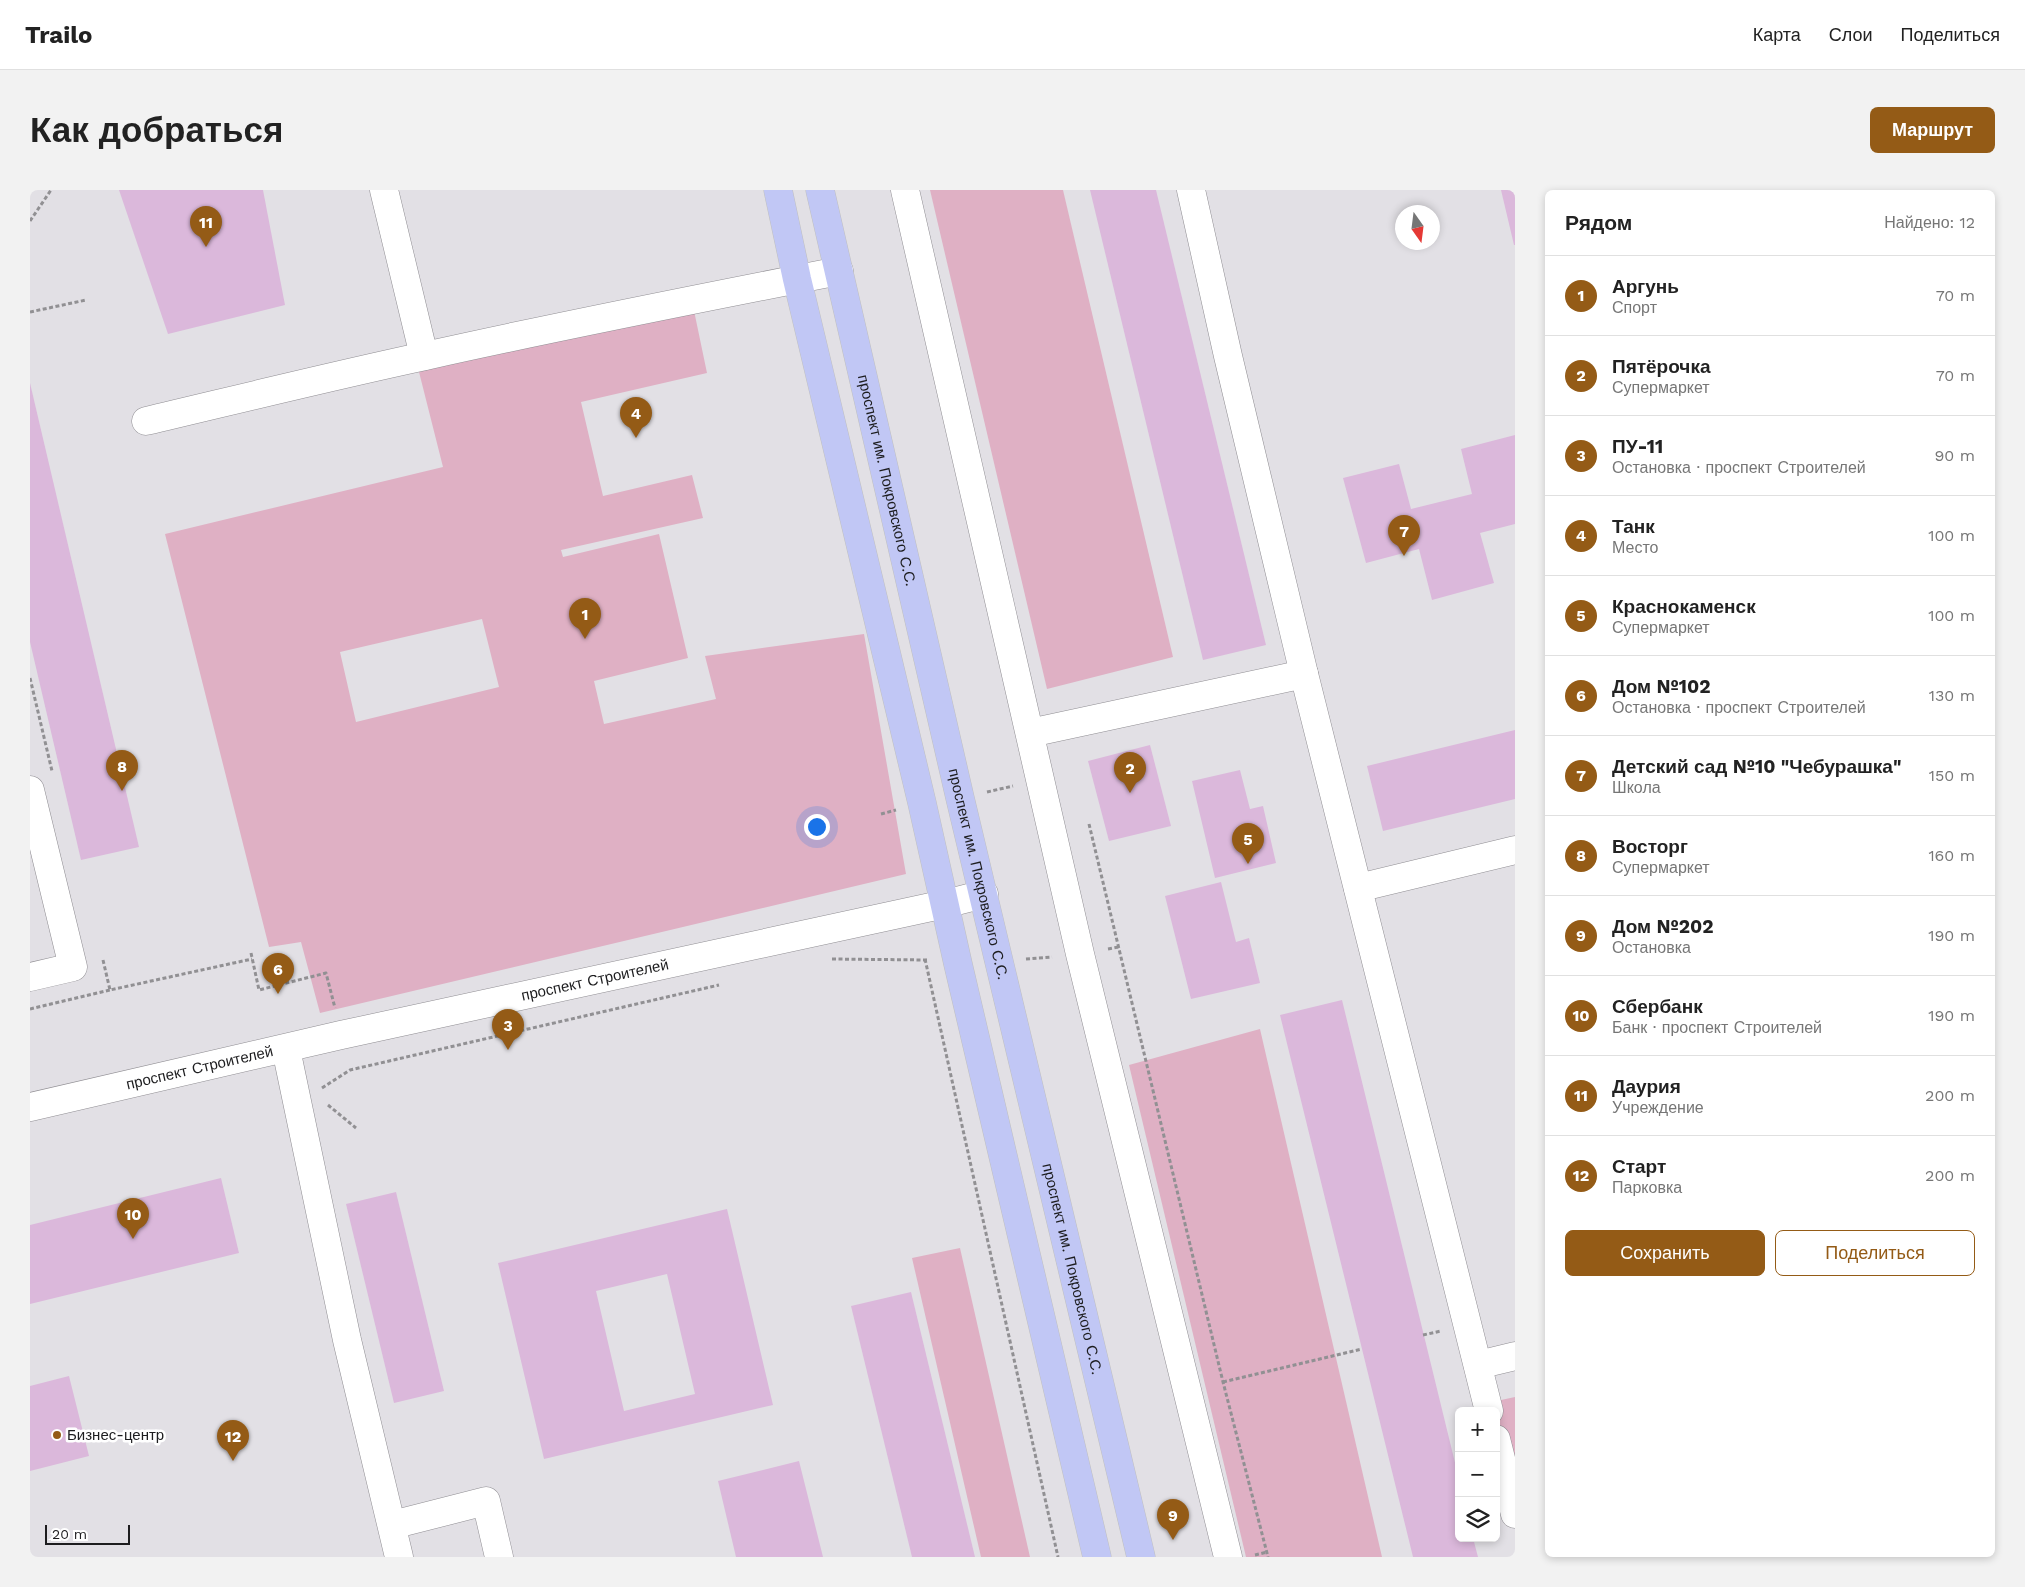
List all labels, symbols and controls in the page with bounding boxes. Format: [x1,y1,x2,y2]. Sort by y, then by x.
text: Trailo [25,21,92,49]
text: Карта [1753,24,1801,45]
text: Слои [1829,24,1873,45]
text: Поделиться [1901,24,2000,45]
button: Маршрут [1870,107,1995,153]
text: Как добраться [30,109,283,151]
north arrow [1395,205,1440,250]
pin: 11 [190,206,222,247]
text: Рядом [1565,210,1632,235]
text: Найдено: 12 [1884,213,1975,232]
text: Аргунь [1612,275,1679,298]
text: 1 [1578,286,1584,305]
text: 70 m [1936,286,1975,305]
text: Спорт [1612,298,1657,317]
text: Пятёрочка [1612,355,1710,378]
text: 2 [1576,366,1586,385]
text: 70 m [1936,366,1975,385]
street label: проспект им. Покровского С.С. [854,373,920,588]
text: Супермаркет [1612,378,1710,397]
pin: 4 [620,397,652,438]
text: ПУ-11 [1612,435,1663,458]
text: 3 [1576,446,1586,465]
text: 90 m [1934,446,1975,465]
text: Остановка · проспект Строителей [1612,458,1866,477]
pin: 7 [1388,515,1420,556]
text: Танк [1612,515,1655,538]
text: 4 [1576,526,1586,545]
text: 100 m [1928,526,1975,545]
text: Место [1612,538,1658,557]
text: Краснокаменск [1612,595,1756,618]
pin: 1 [569,598,601,639]
text: 5 [1576,606,1586,625]
text: 100 m [1928,606,1975,625]
text: Супермаркет [1612,618,1710,637]
text: Дом №102 [1612,675,1710,698]
text: 6 [1576,686,1586,705]
text: 130 m [1929,686,1975,705]
text: Остановка · проспект Строителей [1612,698,1866,717]
pin: 8 [106,750,138,791]
pin: 2 [1114,752,1146,793]
text: Детский сад №10 "Чебурашка" [1612,755,1901,778]
text: 7 [1576,766,1586,785]
text: 150 m [1929,766,1975,785]
street label: проспект им. Покровского С.С. [944,767,1012,981]
text: Школа [1612,778,1661,797]
your location [804,814,830,840]
pin: 5 [1232,823,1264,864]
text: Восторг [1612,835,1688,858]
text: 8 [1576,846,1586,865]
text: 160 m [1928,846,1975,865]
text: Супермаркет [1612,858,1710,877]
text: Дом №202 [1612,915,1714,938]
text: 9 [1576,926,1586,945]
text: 190 m [1928,926,1975,945]
text: Остановка [1612,938,1691,957]
pin: 6 [262,953,294,994]
street label: проспект Строителей [519,955,670,1005]
text: Сбербанк [1612,995,1703,1018]
text: 10 [1572,1006,1590,1025]
text: 190 m [1928,1006,1975,1025]
pin: 3 [492,1009,524,1050]
text: Банк · проспект Строителей [1612,1018,1822,1037]
street label: проспект Строителей [124,1042,275,1093]
text: Даурия [1612,1075,1681,1098]
text: 11 [1574,1086,1588,1105]
text: 200 m [1925,1086,1975,1105]
text: Учреждение [1612,1098,1704,1117]
text: Старт [1612,1155,1666,1178]
street label: проспект им. Покровского С.С. [1038,1162,1106,1376]
text: 12 [1573,1166,1589,1185]
text: 200 m [1925,1166,1975,1185]
text: Парковка [1612,1178,1682,1197]
pin: 10 [117,1198,149,1239]
button: Сохранить [1565,1230,1765,1276]
button: Поделиться [1775,1230,1975,1276]
map controls [1455,1407,1500,1542]
button: + [1455,1407,1500,1452]
pin: 12 [217,1420,249,1461]
place label: Бизнес-центр [67,1426,164,1444]
marker: Бизнес-центр [51,1429,63,1441]
button: − [1455,1452,1500,1497]
button: layers [1455,1497,1500,1542]
pin: 9 [1157,1499,1189,1540]
scale bar [45,1522,130,1545]
text: 20 m [52,1526,87,1542]

